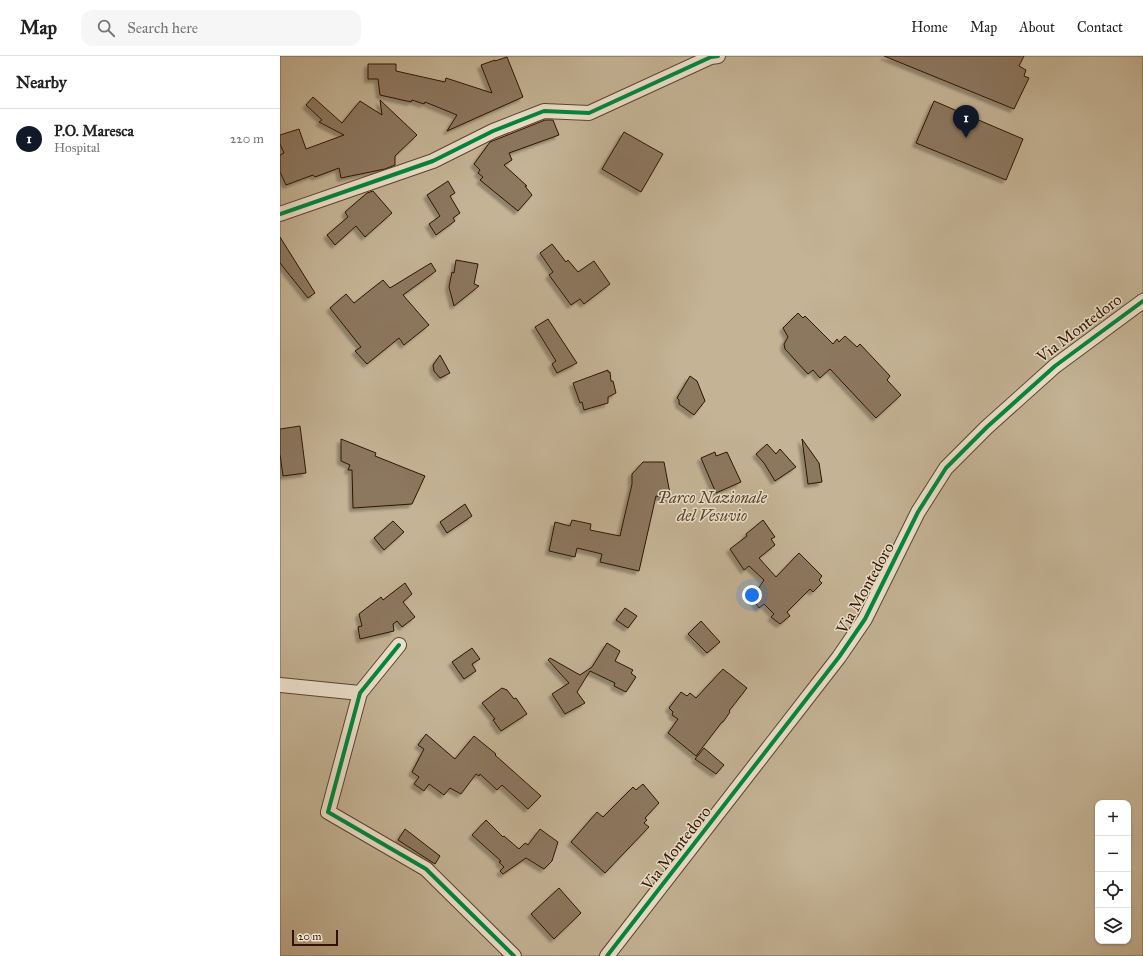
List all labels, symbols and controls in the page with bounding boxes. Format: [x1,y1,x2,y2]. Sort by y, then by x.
search box [81,10,361,46]
text: Map [20,16,57,39]
icon: search [95,17,117,39]
text: Search here [127,19,198,37]
text: Home [911,19,948,36]
text: Map [970,19,997,36]
text: About [1019,19,1055,36]
text: Contact [1077,19,1123,36]
text: Nearby [16,72,67,93]
pin: 1 [953,105,979,138]
text: P.O. Maresca [54,122,134,140]
text: 1 [26,131,32,147]
text: 220 m [230,131,264,147]
text: Hospital [54,140,100,156]
street label: Via Montedoro [1032,290,1125,367]
park label: Parco Nazionale del Vesuvio [657,488,768,525]
street label: Via Montedoro [832,539,898,638]
your location [742,585,762,605]
map controls [1095,800,1131,944]
button: + [1095,800,1131,836]
street label: Via Montedoro [637,802,715,895]
button: − [1095,836,1131,872]
button: locate [1095,872,1131,908]
button: layers [1095,908,1131,944]
scale bar [292,928,338,947]
text: 20 m [298,930,321,943]

